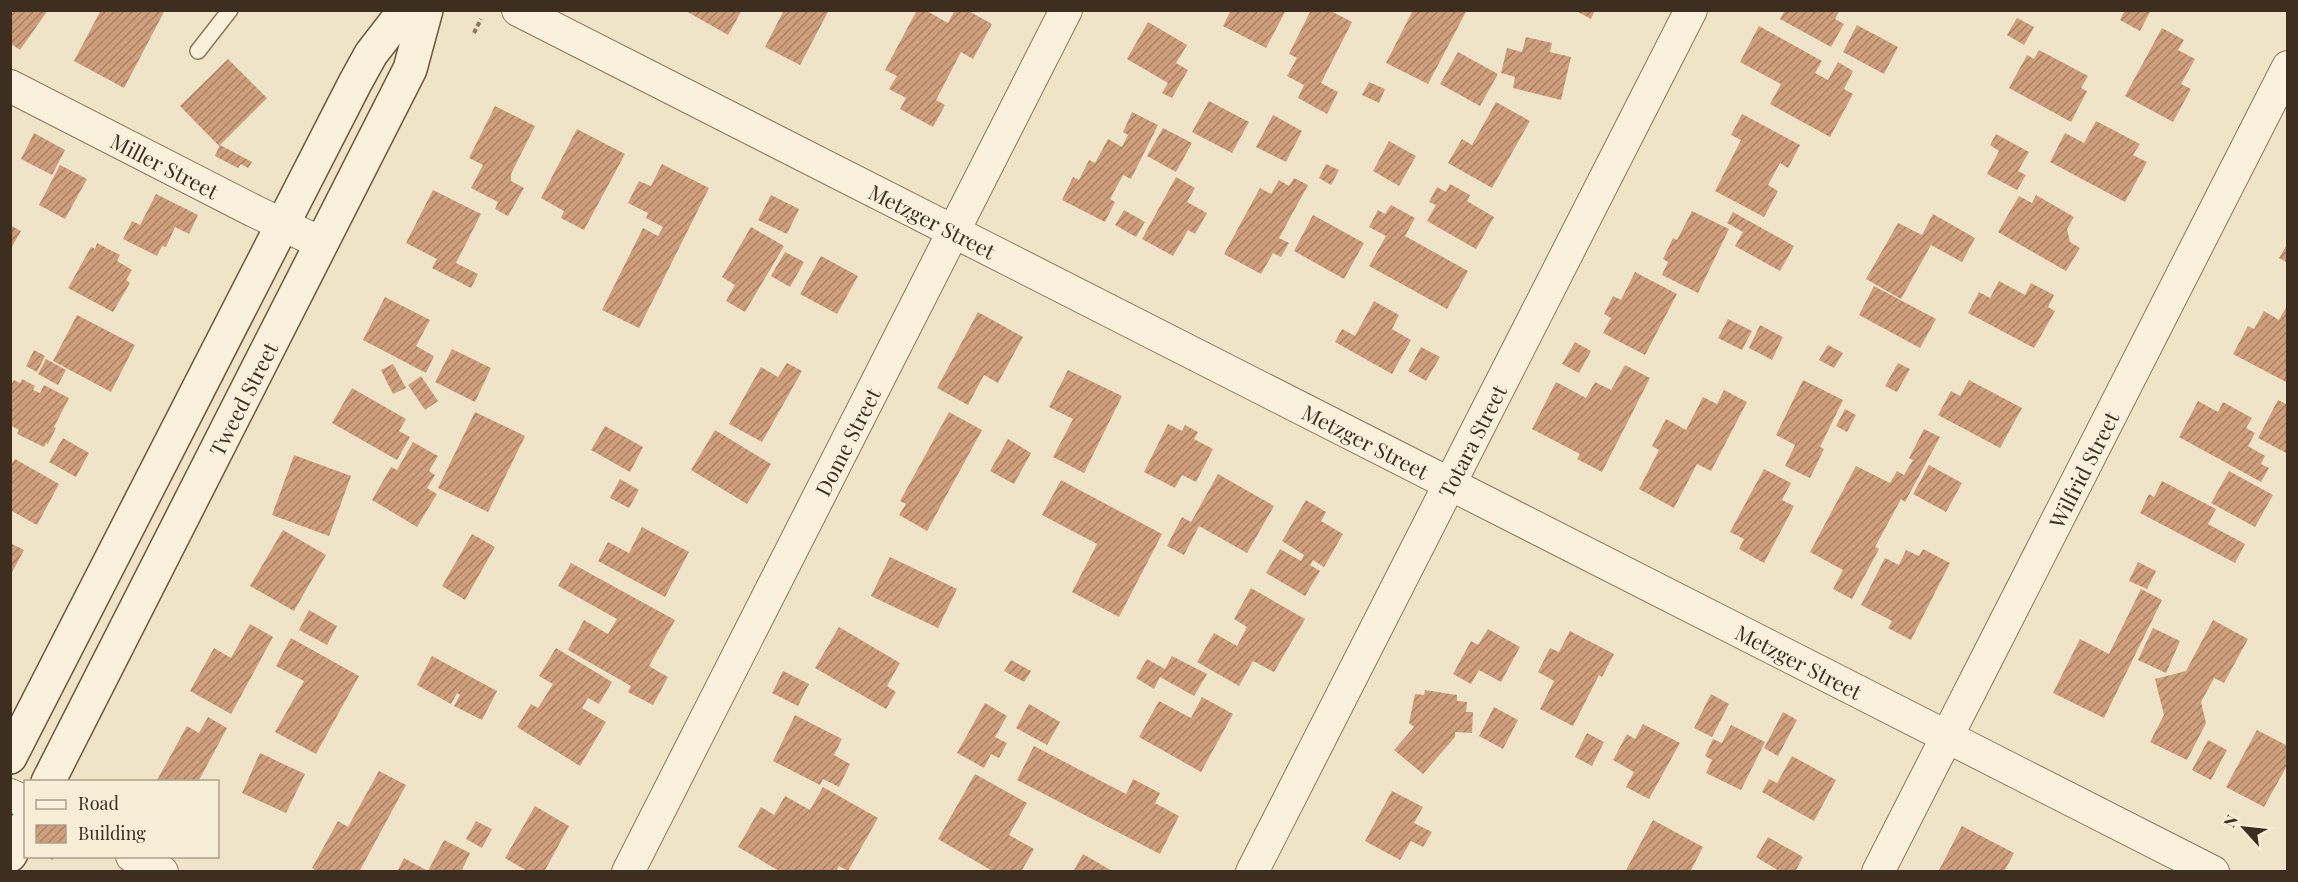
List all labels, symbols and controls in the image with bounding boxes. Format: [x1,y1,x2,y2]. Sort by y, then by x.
street label: Miller Street [106,126,224,205]
street label: Metzger Street [865,177,1001,265]
street label: Tweed Street [202,336,284,460]
street label: Totara Street [1431,379,1512,502]
street label: Dome Street [808,382,886,500]
street label: Metzger Street [1298,397,1434,485]
street label: Wilfrid Street [2041,406,2125,533]
street label: Metzger Street [1731,618,1867,705]
legend [24,780,219,858]
text: Road [78,791,119,815]
north arrow [2214,798,2274,858]
text: N [2218,811,2242,831]
text: Building [78,821,146,845]

